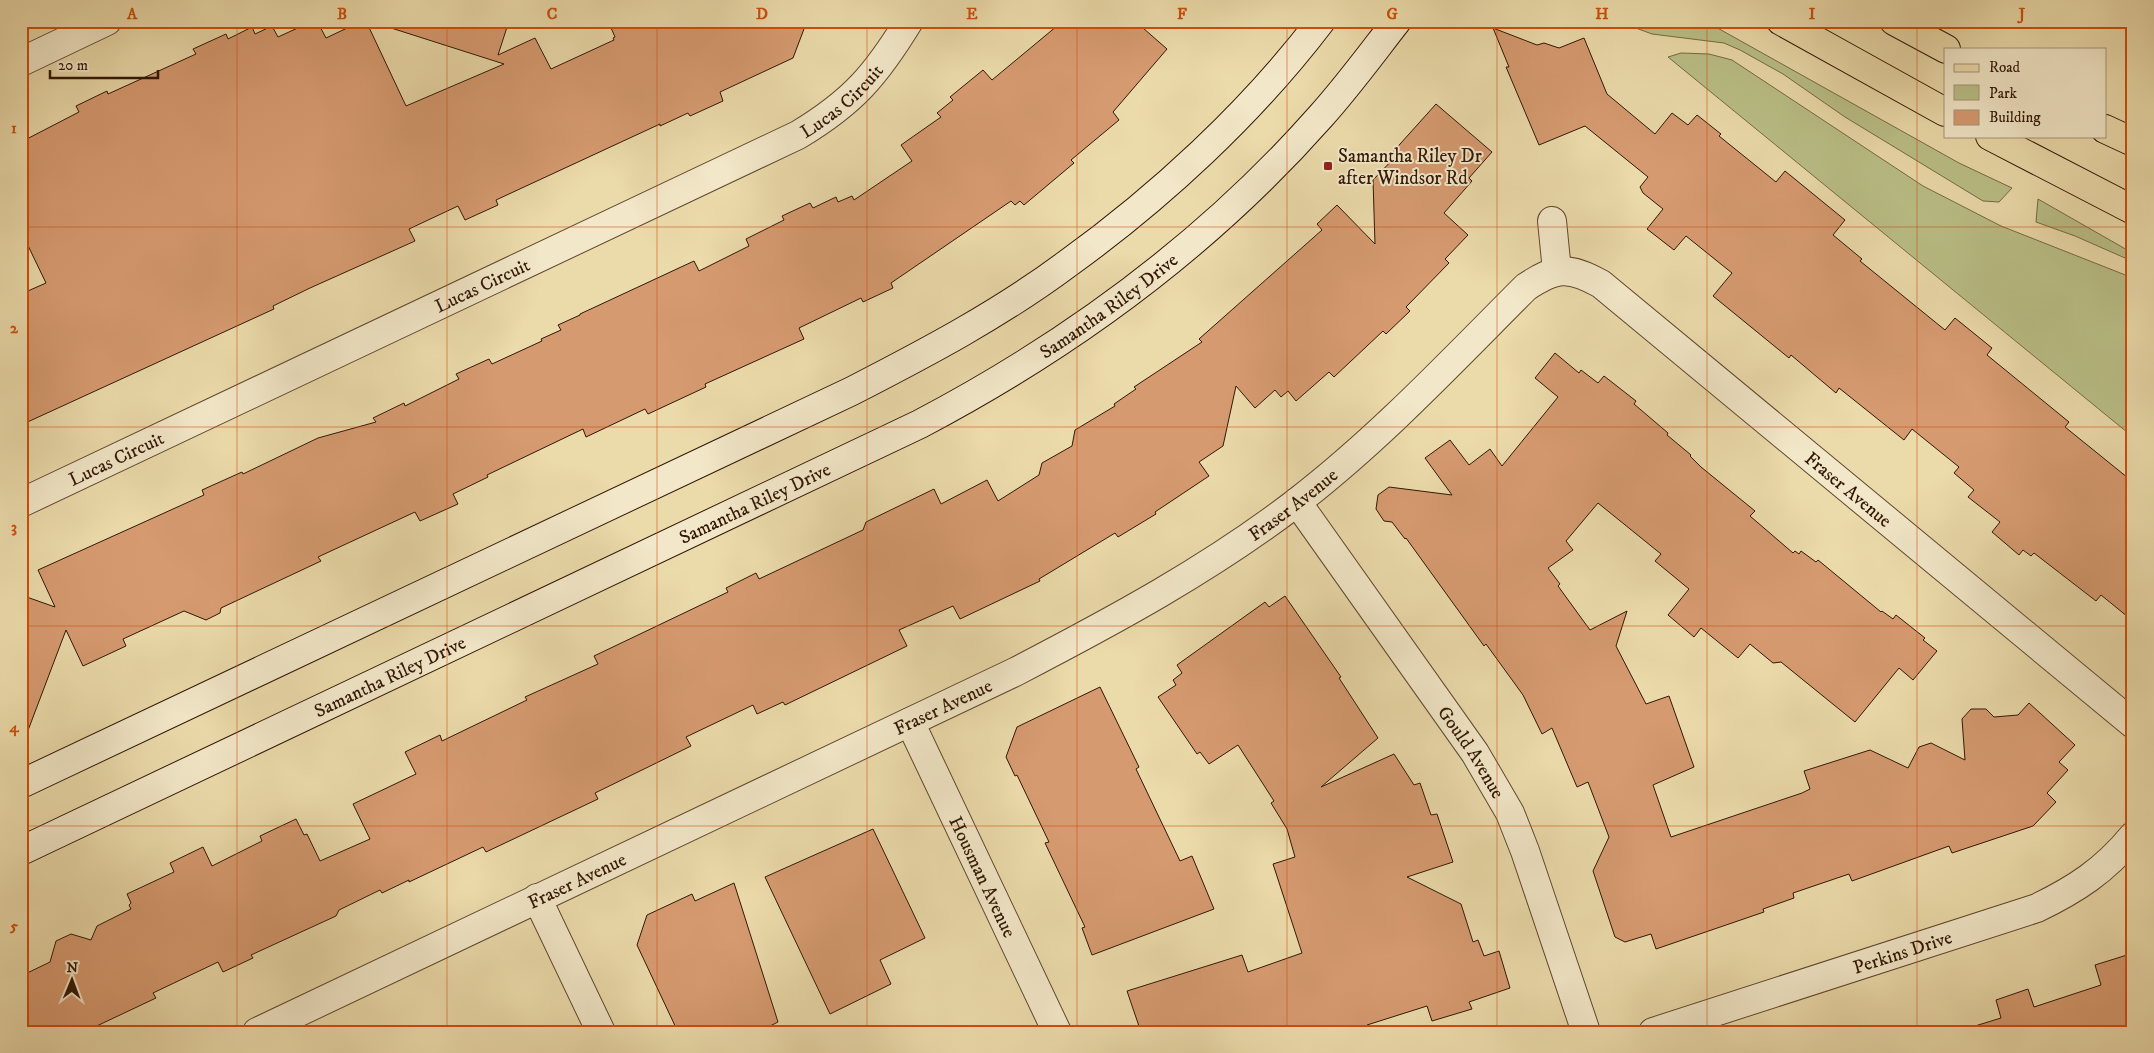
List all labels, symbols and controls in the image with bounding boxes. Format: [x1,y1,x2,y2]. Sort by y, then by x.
text: A [126,4,138,24]
text: B [337,4,347,24]
text: C [547,4,557,24]
text: D [756,4,768,24]
text: E [966,4,978,24]
text: F [1177,4,1187,24]
text: G [1386,4,1398,24]
text: H [1595,4,1609,24]
text: I [1809,4,1816,24]
text: J [2017,4,2026,24]
scale bar [50,48,158,80]
legend [1944,48,2106,138]
text: 20 m [58,56,88,75]
text: Road [1989,58,2021,77]
street label: Lucas Circuit [796,60,889,144]
text: Park [1989,84,2018,103]
text: Building [1989,108,2041,127]
text: 1 [11,118,17,138]
place label: Samantha Riley Dr after Windsor Rd [1338,145,1482,190]
marker: Samantha Riley Dr after Windsor Rd [1322,160,1334,172]
street label: Samantha Riley Drive [1036,249,1183,364]
street label: Lucas Circuit [431,254,534,318]
text: 2 [10,318,19,338]
street label: Lucas Circuit [65,427,168,492]
street label: Fraser Avenue [1800,447,1896,533]
street label: Samantha Riley Drive [676,458,835,550]
street label: Fraser Avenue [1244,464,1343,547]
text: 3 [11,517,17,537]
street label: Samantha Riley Drive [311,631,470,723]
street label: Fraser Avenue [890,675,996,741]
street label: Gould Avenue [1432,702,1509,803]
text: 4 [8,717,19,737]
street label: Housman Avenue [943,813,1021,942]
street label: Fraser Avenue [525,848,630,915]
text: 5 [9,916,18,936]
street label: Perkins Drive [1850,926,1955,980]
north arrow [48,956,98,1006]
text: N [66,959,79,977]

